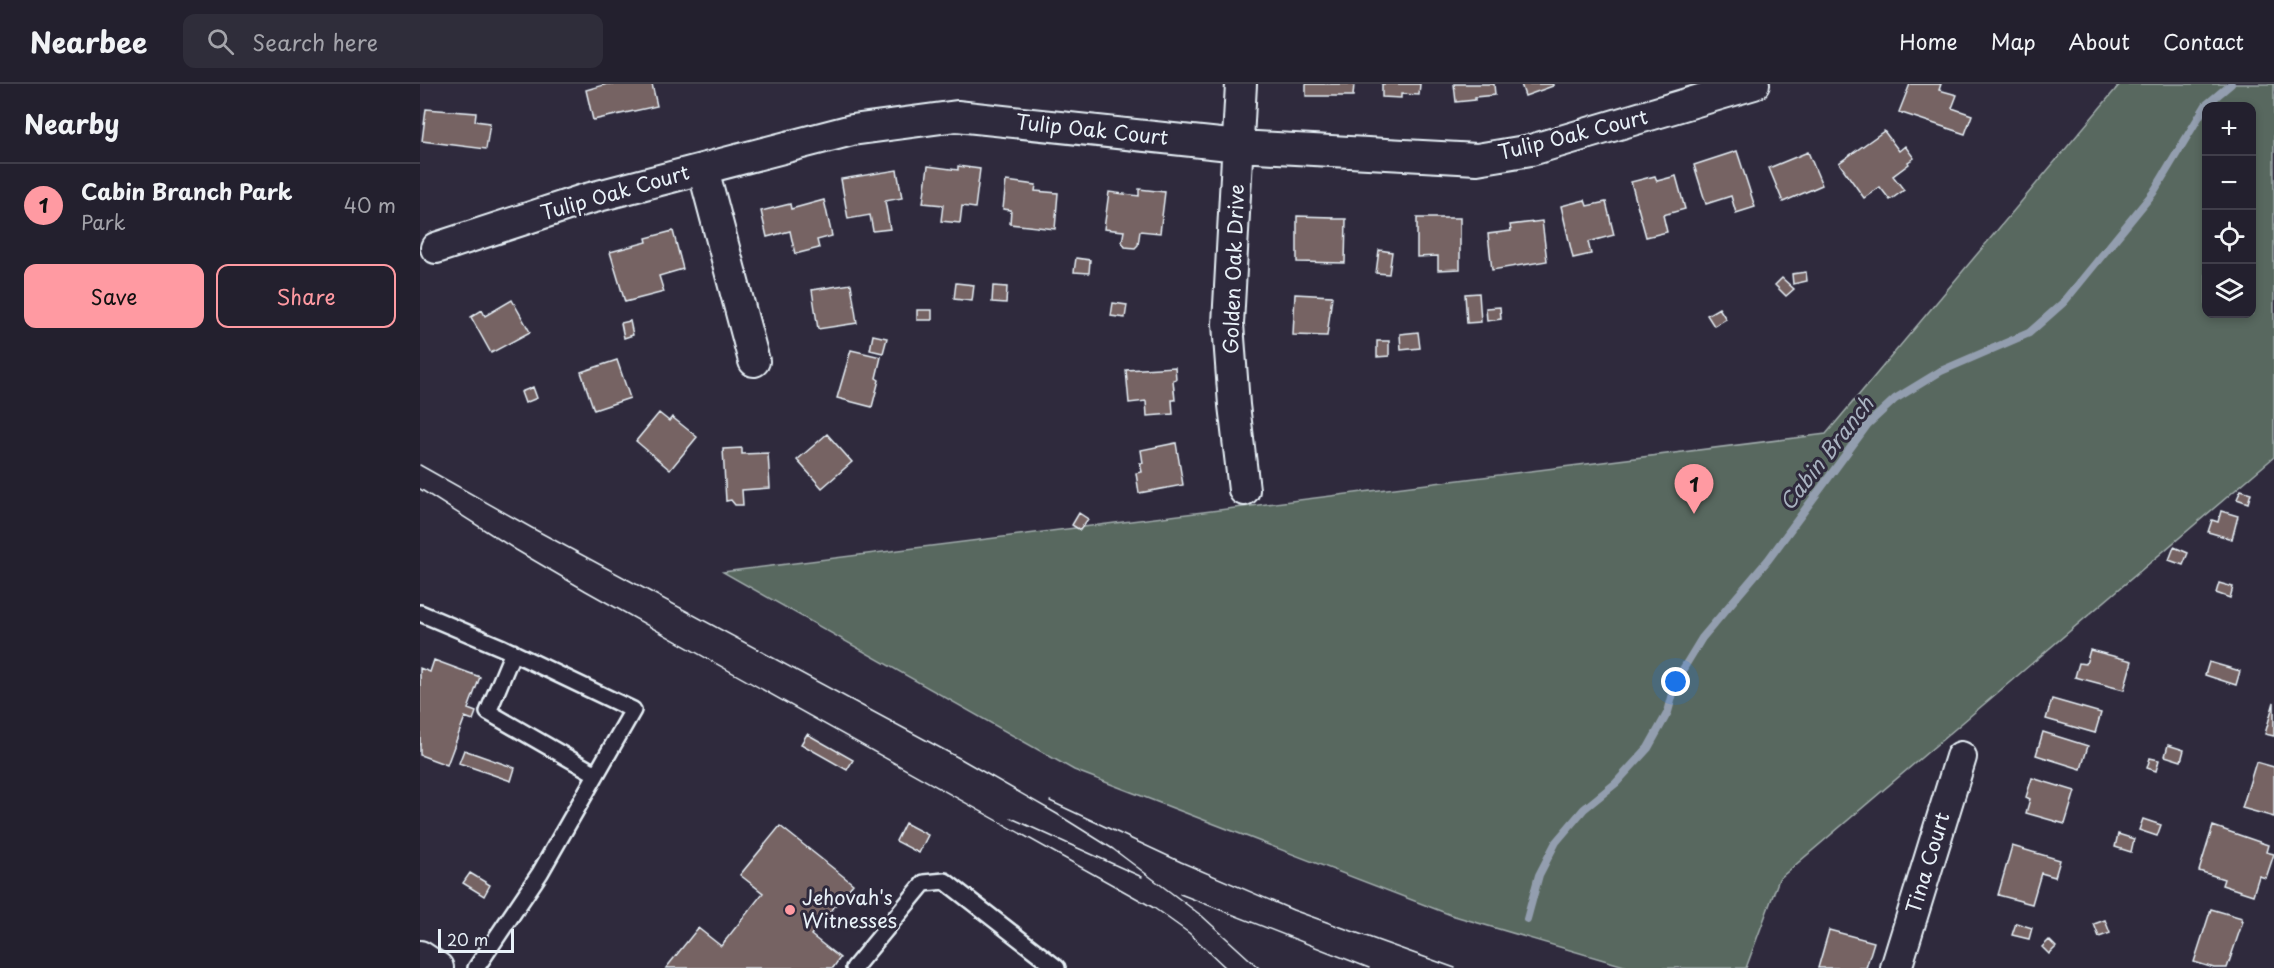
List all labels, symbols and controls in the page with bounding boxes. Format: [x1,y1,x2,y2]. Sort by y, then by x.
search box [183,14,603,68]
text: Nearbee [30,20,147,63]
icon: search [204,25,237,58]
text: Search here [252,25,378,58]
text: Home [1899,25,1958,57]
text: Map [1991,25,2036,57]
text: About [2069,25,2130,57]
text: Contact [2163,25,2244,57]
street label: Tulip Oak Court [1495,101,1651,167]
map controls [2202,102,2256,318]
button: + [2202,102,2256,156]
text: Nearby [24,104,119,143]
street label: Tulip Oak Court [1014,106,1170,152]
button: − [2202,156,2256,210]
street label: Tulip Oak Court [537,157,692,228]
text: Cabin Branch Park [81,174,293,207]
street label: Golden Oak Drive [1215,183,1251,354]
text: 1 [39,190,48,220]
text: 40 m [344,190,396,220]
text: Park [81,207,126,237]
button: locate [2202,210,2256,264]
button: Save [24,264,204,328]
button: Share [216,264,396,328]
button: layers [2202,264,2256,318]
water label: Cabin Branch [1771,388,1881,517]
pin: 1 [1674,464,1714,514]
your location [1661,667,1690,696]
street label: Tina Court [1897,808,1957,917]
place label: Jehovah's Witnesses [802,882,897,935]
marker: Jehovah's Witnesses [783,903,797,917]
scale bar [438,926,514,954]
text: 20 m [447,927,488,951]

